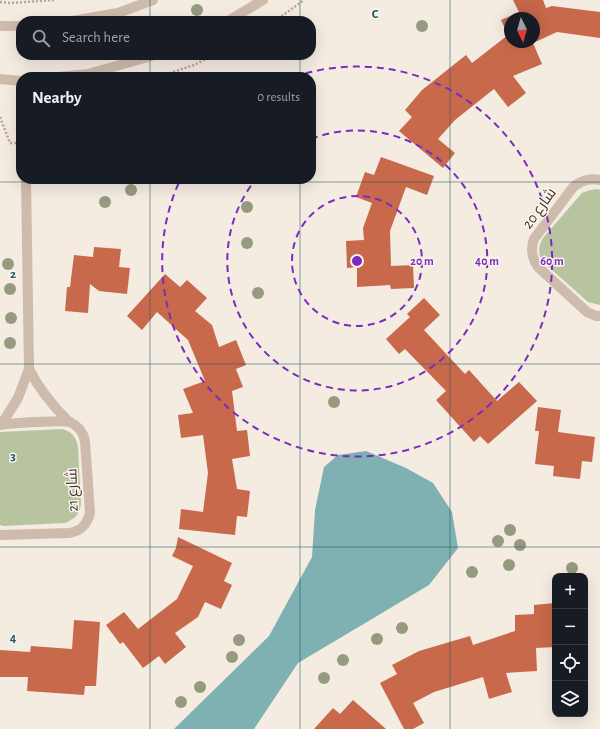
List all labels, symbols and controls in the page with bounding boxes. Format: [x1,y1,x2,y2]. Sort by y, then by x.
text: C [372,8,379,21]
north arrow [504,12,540,48]
search box [16,16,316,60]
icon: search [30,27,52,49]
text: Search here [62,30,130,45]
text: Nearby [32,89,82,106]
text: 0 results [257,91,300,104]
street label: شارع 20 [519,185,562,233]
centre of rings [350,254,364,268]
text: 20 m [410,255,434,267]
text: 40 m [475,255,499,267]
text: 60 m [540,255,564,267]
text: 2 [10,268,16,281]
text: 3 [10,450,16,463]
street label: شارع 21 [63,468,84,512]
map controls [552,573,588,717]
button: + [552,573,588,609]
button: − [552,609,588,645]
text: 4 [10,632,17,645]
button: locate [552,645,588,681]
button: layers [552,681,588,717]

